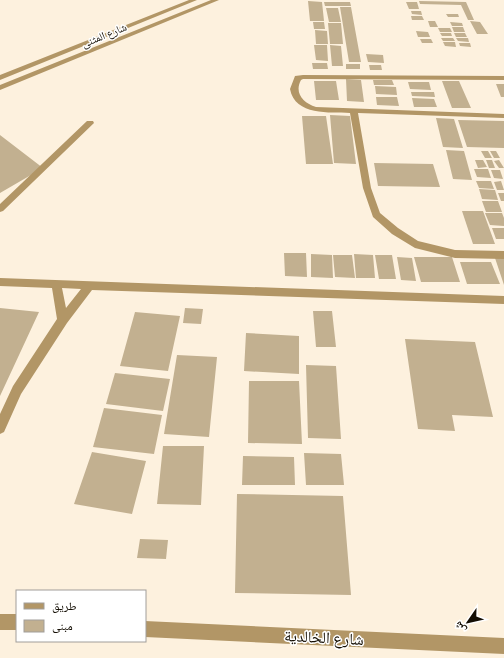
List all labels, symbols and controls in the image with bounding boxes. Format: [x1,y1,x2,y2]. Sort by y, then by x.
street label: شارع المثنى [79,20,129,50]
legend [16,590,146,642]
text: طريق [52,598,77,614]
north arrow [448,602,488,642]
text: مبنى [52,618,73,634]
text: ش [450,618,470,636]
street label: شارع الخالدية [284,624,364,650]

